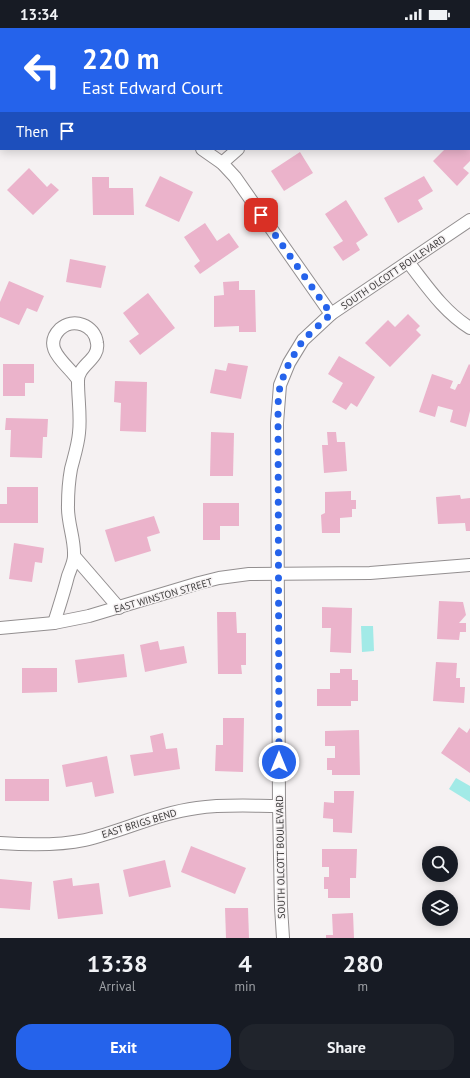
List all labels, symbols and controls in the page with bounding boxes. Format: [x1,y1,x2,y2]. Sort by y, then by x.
text: 13:34 [20,5,58,24]
text: 220 m [82,40,159,77]
icon: left [16,44,68,96]
text: East Edward Court [82,76,223,99]
icon: arrive [56,120,78,142]
text: Then [16,122,48,141]
pin [244,198,278,232]
icon: arrive [250,204,272,226]
street label: SOUTH OLCOTT BOULEVARD [338,232,448,312]
street label: EAST WINSTON STREET [112,575,214,616]
position arrow [258,741,300,783]
street label: SOUTH OLCOTT BOULEVARD [273,795,288,919]
street label: EAST BRIGS BEND [100,806,178,841]
map controls [422,846,458,926]
button: search [422,846,458,882]
button: layers [422,890,458,926]
text: 13:38 [87,948,148,979]
text: 4 [238,948,252,979]
text: 280 [342,948,383,979]
text: Arrival [99,978,135,995]
text: min [234,978,256,995]
text: m [358,978,368,995]
button: Exit [16,1024,231,1070]
button: Share [239,1024,454,1070]

